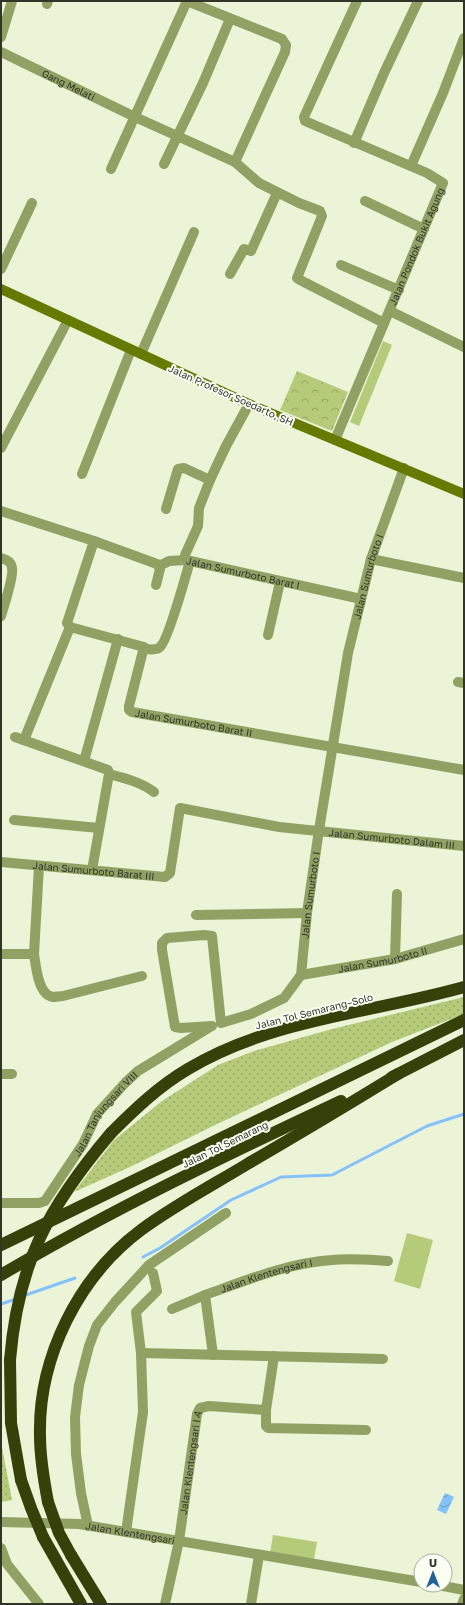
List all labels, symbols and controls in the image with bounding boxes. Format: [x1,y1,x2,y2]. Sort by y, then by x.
street label: Gang Melati [40,67,97,103]
street label: Jalan Pondok Bukit Agung [386,186,446,307]
street label: Jalan Profesor Soedarto, SH [167,362,295,428]
street label: Jalan Sumurboto I [350,532,386,620]
street label: Jalan Sumurboto Barat I [185,554,301,591]
street label: Jalan Sumurboto Barat II [134,707,253,739]
street label: Jalan Sumurboto Dalam III [328,826,456,851]
street label: Jalan Sumurboto I [299,851,322,939]
street label: Jalan Sumurboto Barat III [32,859,155,882]
street label: Jalan Sumurboto II [337,944,428,975]
street label: Jalan Tol Semarang–Solo [254,991,374,1031]
street label: Jalan Tanjungsari VIII [71,1069,140,1158]
street label: Jalan Tol Semarang [180,1118,270,1170]
street label: Jalan Klentengsari I [219,1256,313,1295]
street label: Jalan Klentengsari I A [177,1408,204,1515]
street label: Jalan Klentengsari [85,1519,176,1546]
north arrow [413,1553,453,1593]
text: U [429,1556,437,1569]

